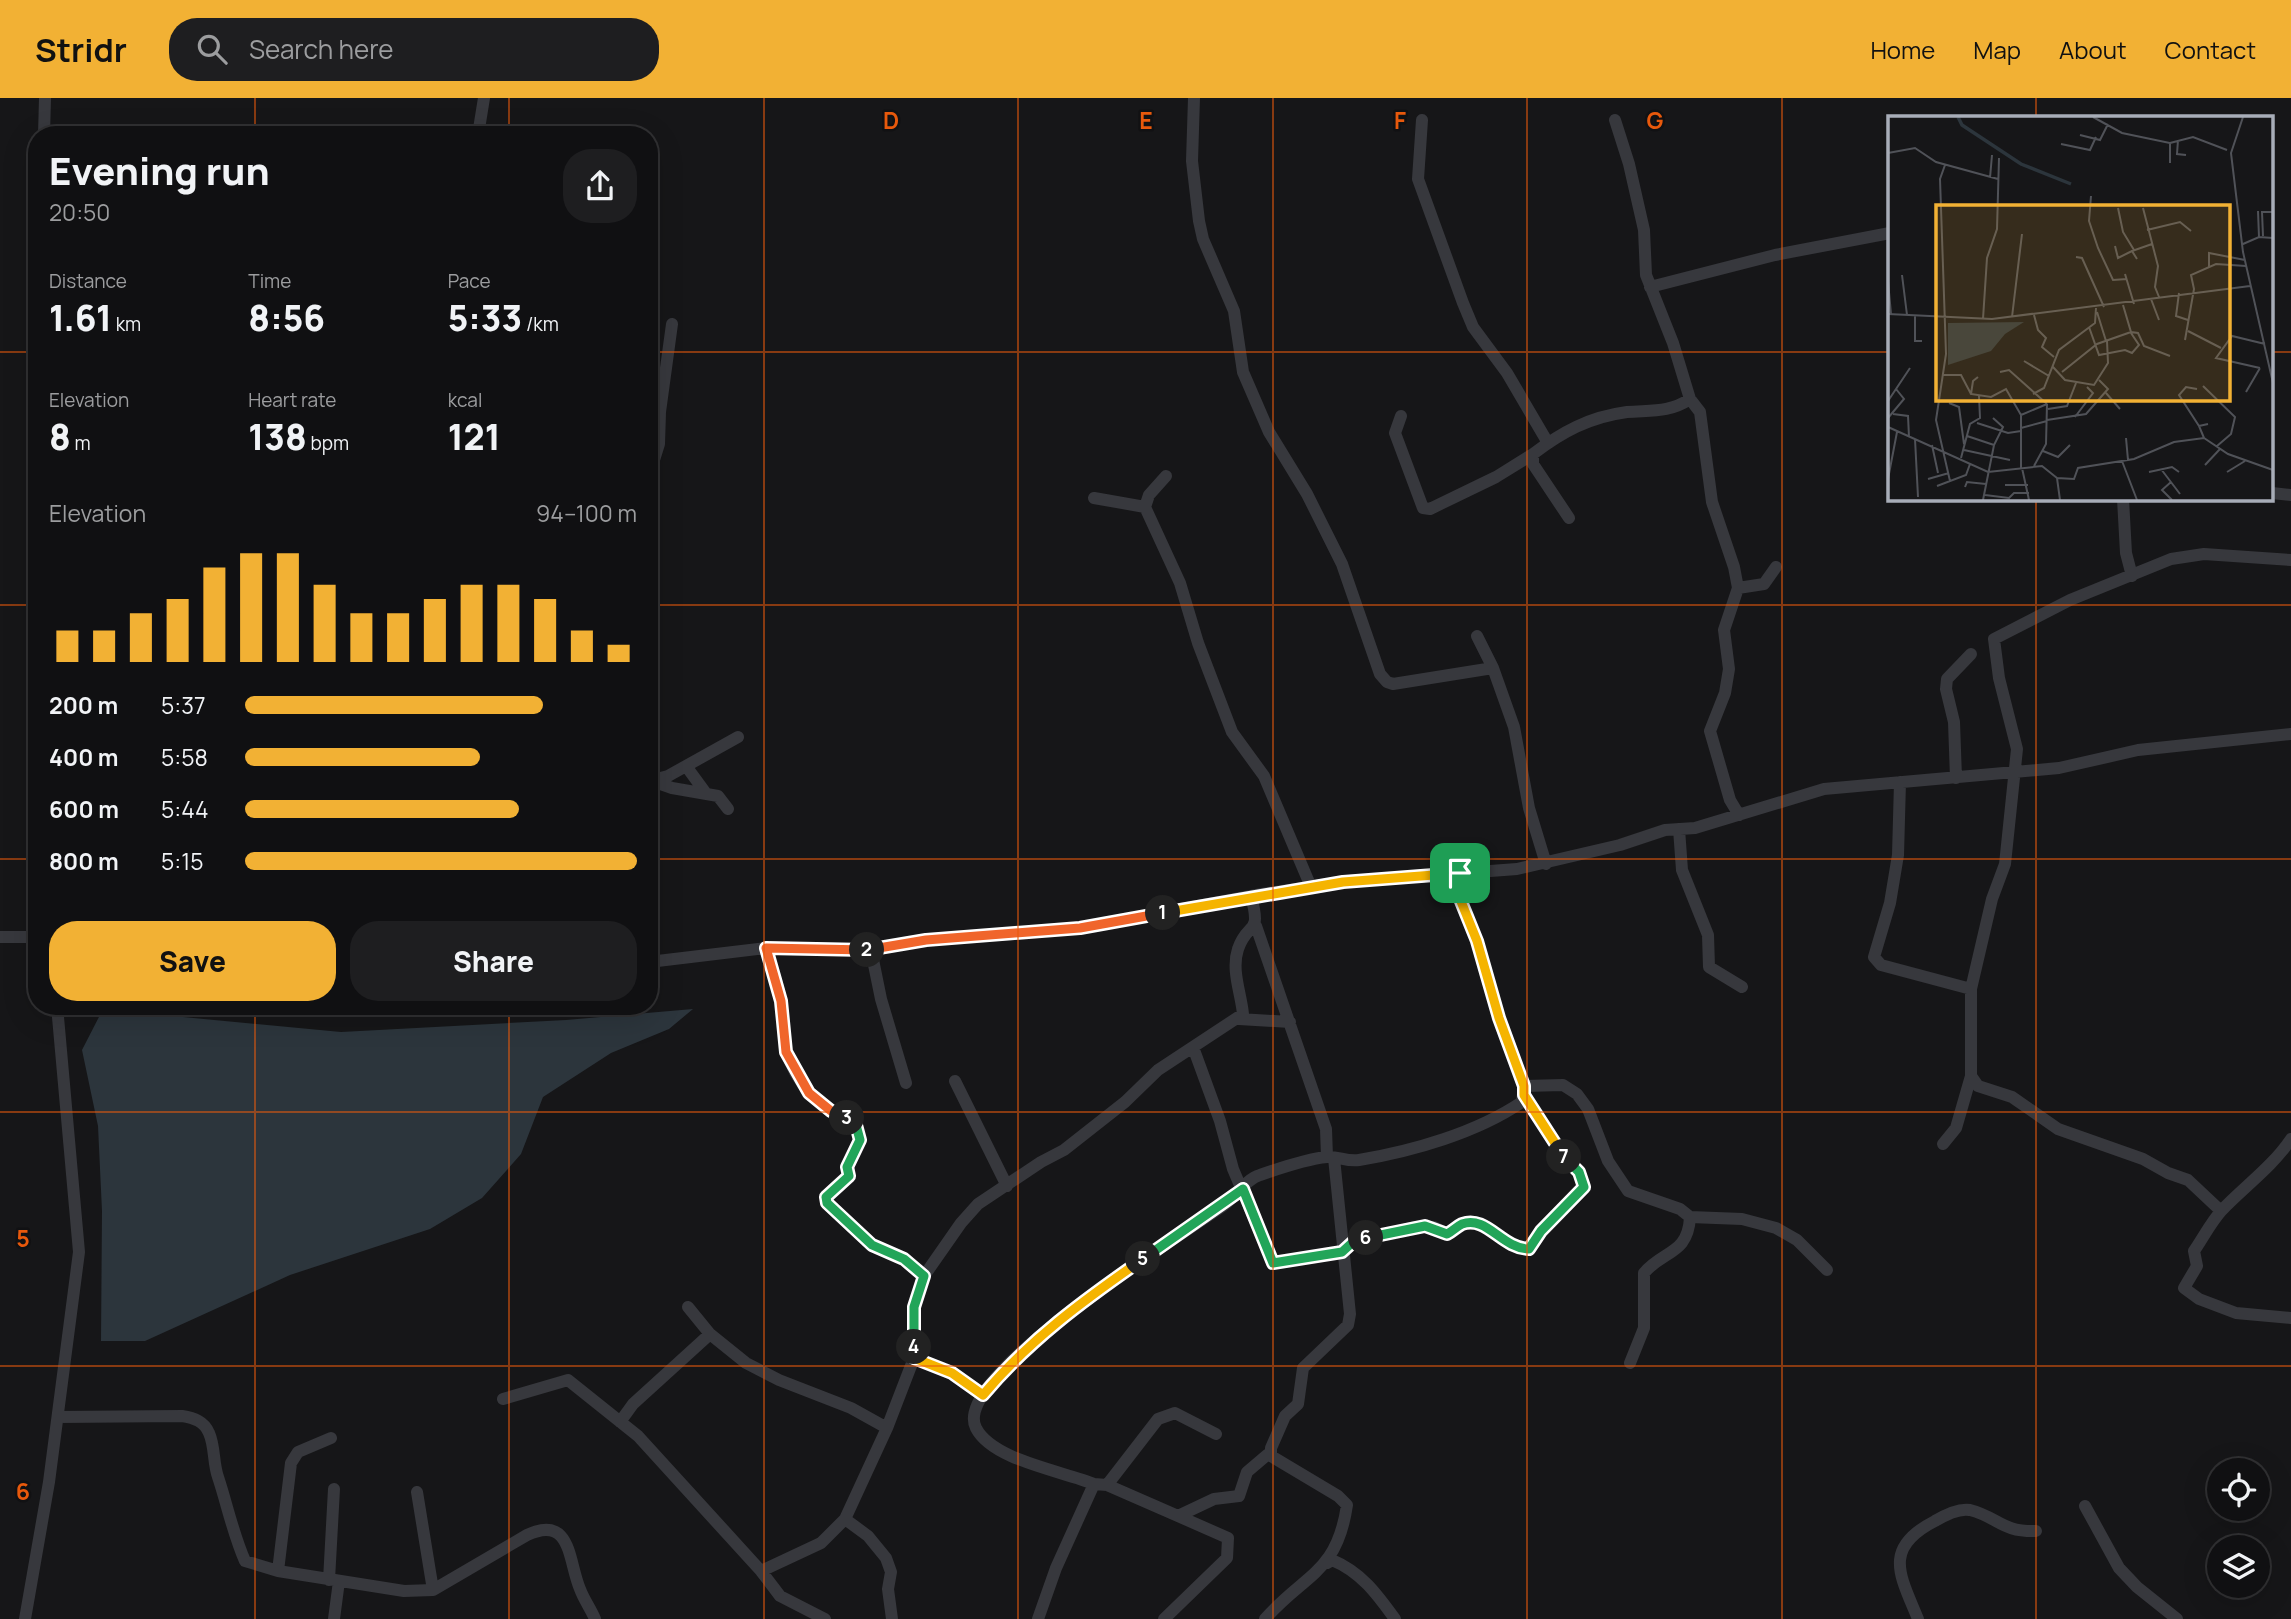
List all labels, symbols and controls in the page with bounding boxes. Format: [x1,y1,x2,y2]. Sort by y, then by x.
search box [169,18,659,81]
text: Stridr [35,27,127,72]
icon: search [193,30,231,68]
text: Search here [249,31,393,67]
text: Home [1870,33,1935,66]
text: Map [1973,33,2021,66]
text: About [2059,33,2127,66]
text: Contact [2165,33,2256,66]
text: D [883,104,899,136]
text: E [1139,104,1153,136]
text: F [1394,104,1406,136]
text: G [1647,104,1664,136]
inset map [1888,116,2274,500]
text: Evening run [49,144,270,196]
button: share [563,149,637,223]
text: 20:50 [49,196,110,228]
text: Distance [49,268,127,294]
text: Time [248,268,291,294]
text: Pace [448,268,491,294]
text: 1.61 [49,294,112,342]
text: 8:56 [248,294,325,342]
text: 5:33 [448,294,522,342]
text: km [112,311,141,337]
text: /km [522,311,559,337]
text: Elevation [49,387,129,413]
text: Heart rate [248,387,336,413]
text: kcal [448,387,482,413]
text: 8 [49,413,71,461]
text: 138 [248,413,307,461]
text: 121 [448,413,501,461]
text: m [71,430,91,456]
text: bpm [307,430,349,456]
text: Elevation [49,497,146,529]
text: 94–100 m [536,497,637,529]
text: 200 m [49,689,118,721]
text: 5:37 [161,689,205,721]
text: 400 m [49,741,119,773]
text: 5:58 [161,741,208,773]
text: 600 m [49,793,119,825]
text: 5:44 [161,793,209,825]
pin [1430,843,1490,903]
text: 800 m [49,845,119,877]
text: 5:15 [161,845,203,877]
icon: arrive [1441,854,1479,892]
pin: 1 [1146,896,1180,930]
text: 1 [1158,899,1167,925]
button: Save [49,921,336,1001]
button: Share [350,921,637,1001]
pin: 2 [850,932,884,968]
text: 2 [861,936,872,962]
pin: 3 [830,1100,864,1136]
text: 3 [841,1104,852,1130]
pin: 7 [1546,1140,1582,1174]
text: 7 [1558,1143,1569,1169]
pin: 6 [1348,1220,1384,1256]
text: 5 [16,1222,30,1254]
text: 6 [1360,1224,1371,1250]
pin: 5 [1126,1242,1160,1276]
text: 5 [1137,1245,1148,1271]
pin: 4 [897,1330,932,1364]
text: 4 [908,1333,919,1359]
map controls [2207,1458,2270,1598]
button: locate [2207,1458,2270,1521]
text: 6 [16,1475,30,1507]
button: layers [2207,1535,2270,1598]

